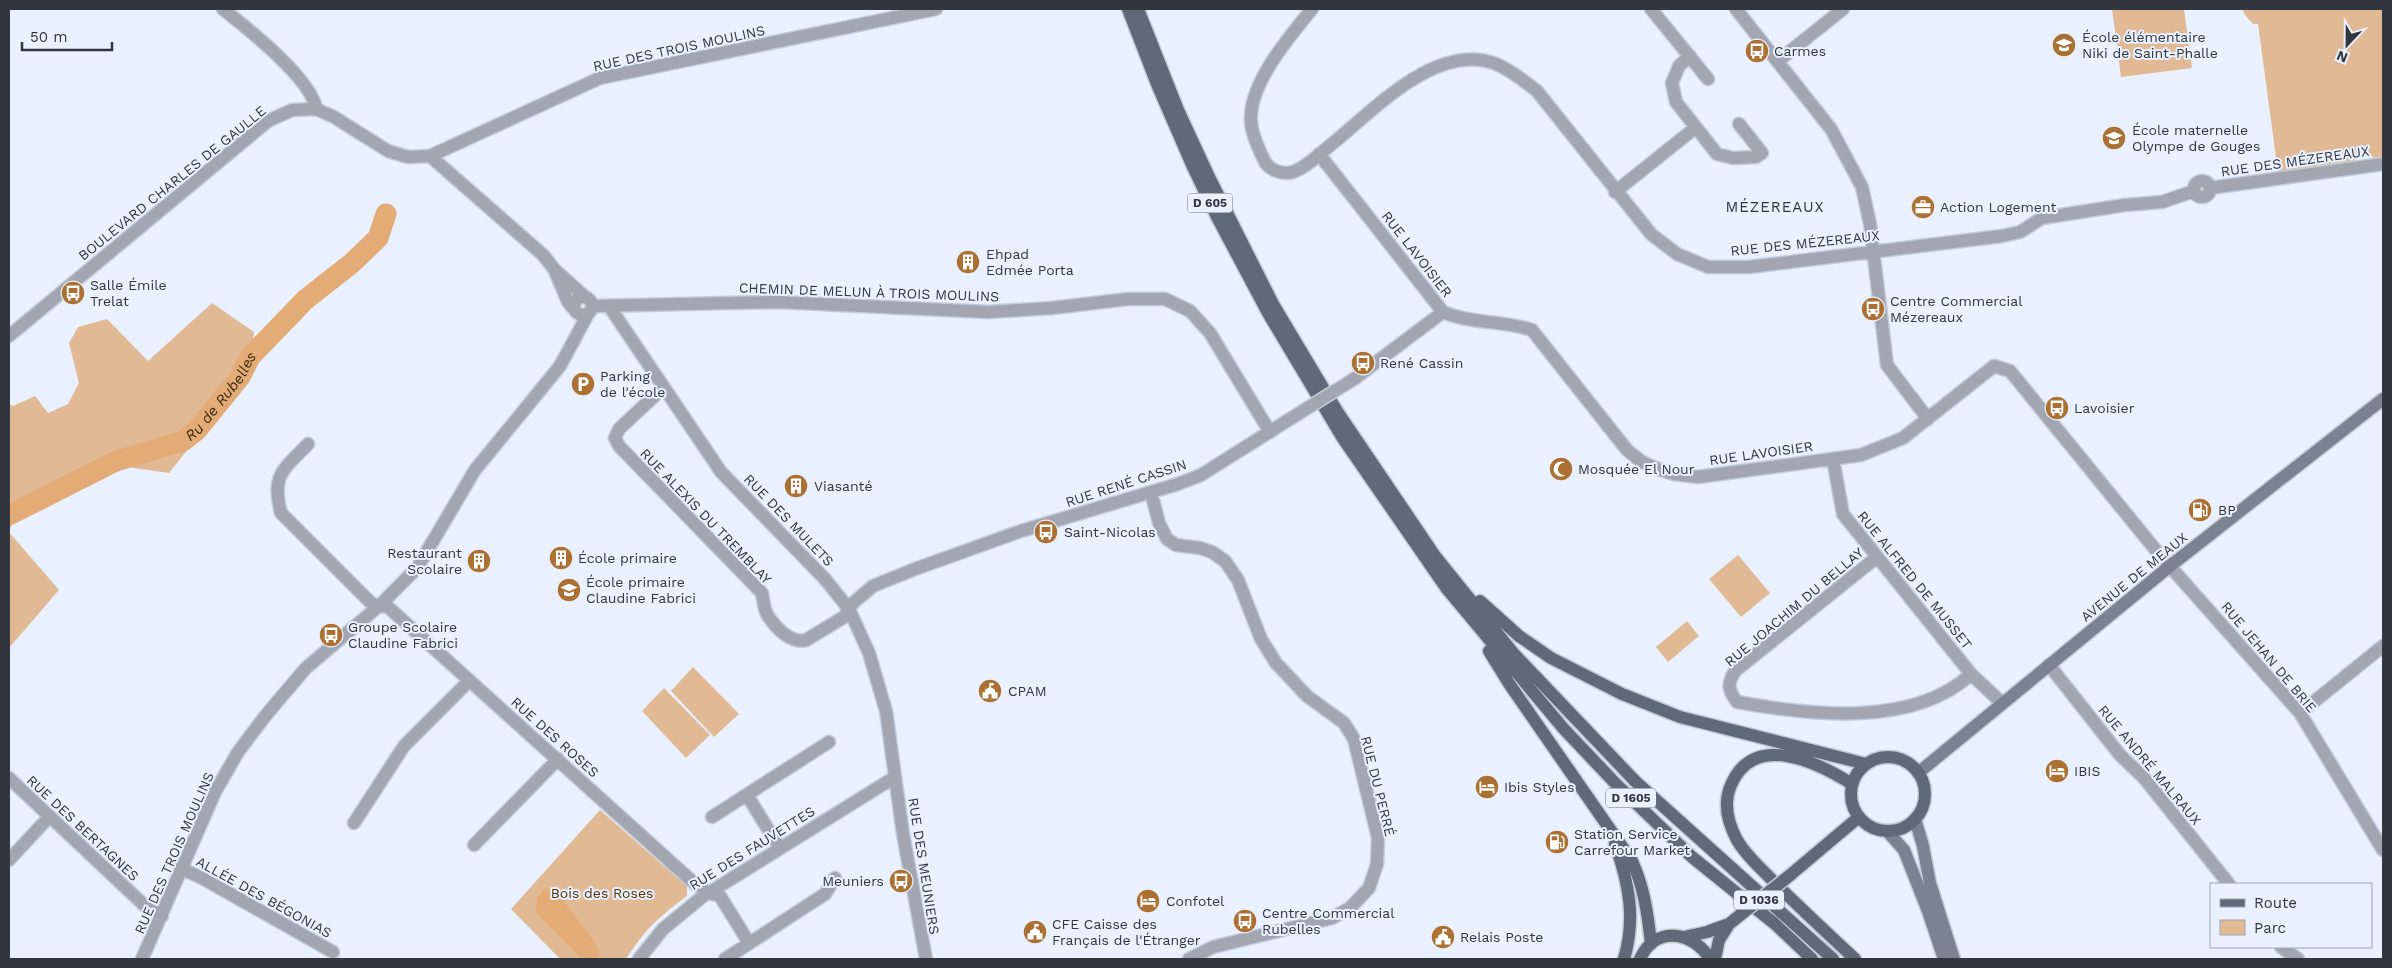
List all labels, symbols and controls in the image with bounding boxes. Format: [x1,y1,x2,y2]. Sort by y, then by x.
scale bar [22,20,112,52]
north arrow [2322,20,2372,70]
street label: RUE DES TROIS MOULINS [592,22,767,74]
text: 50 m [30,28,67,46]
place label: École élémentaire Niki de Saint-Phalle [2082,29,2218,61]
school or university icon: École élémentaire Niki de Saint-Phalle [2051,32,2077,58]
bus stop icon: Carmes [1744,38,1770,64]
place label: Carmes [1774,43,1826,59]
text: N [2334,48,2350,66]
street label: BOULEVARD CHARLES DE GAULLE [75,102,269,264]
place label: École maternelle Olympe de Gouges [2132,122,2260,154]
school or university icon: École maternelle Olympe de Gouges [2101,125,2127,151]
street label: RUE DES MÉZEREAUX [2220,143,2370,179]
road number: D 605 [1188,194,1232,212]
office icon: Action Logement [1910,194,1936,220]
district label: MÉZEREAUX [1725,198,1825,216]
place label: Action Logement [1940,199,2056,215]
street label: RUE LAVOISIER [1379,208,1455,300]
street label: RUE DES MÉZEREAUX [1730,227,1880,259]
place label: Ehpad Edmée Porta [986,246,1074,278]
building icon: Ehpad Edmée Porta [955,249,981,275]
place label: Salle Émile Trelat [90,277,167,309]
street label: CHEMIN DE MELUN À TROIS MOULINS [739,279,999,305]
bus stop icon: Salle Émile Trelat [60,280,86,306]
place label: Centre Commercial Mézereaux [1890,293,2023,325]
bus stop icon: Centre Commercial Mézereaux [1860,296,1886,322]
water label: Ru de Rubelles [182,347,260,445]
bus stop icon: René Cassin [1350,350,1376,376]
place label: René Cassin [1380,355,1463,371]
place label: Parking de l'école [600,368,665,400]
parking icon: Parking de l'école [570,371,596,397]
bus stop icon: Lavoisier [2044,395,2070,421]
place label: Lavoisier [2074,400,2135,416]
street label: RUE LAVOISIER [1708,438,1814,468]
street label: RUE ALEXIS DU TREMBLAY [637,445,775,587]
street label: RUE RENÉ CASSIN [1063,456,1189,510]
mosque icon: Mosquée El Nour [1548,456,1574,482]
place label: Mosquée El Nour [1578,461,1695,477]
street label: RUE DES MULETS [741,471,837,569]
building icon: Viasanté [783,473,809,499]
place label: Viasanté [814,478,873,494]
fuel station icon: BP [2187,497,2213,523]
place label: BP [2218,502,2236,518]
street label: RUE ALFRED DE MUSSET [1854,508,1976,653]
bus stop icon: Saint-Nicolas [1033,519,1059,545]
place label: Saint-Nicolas [1064,524,1156,540]
street label: AVENUE DE MEAUX [2078,529,2190,625]
street label: RUE JOACHIM DU BELLAY [1721,544,1867,670]
place label: Restaurant Scolaire [387,545,462,577]
building icon: École primaire [548,545,574,571]
building icon: Restaurant Scolaire [466,548,492,574]
place label: École primaire [578,550,677,566]
place label: École primaire Claudine Fabrici [586,574,696,606]
school or university icon: École primaire Claudine Fabrici [556,577,582,603]
street label: RUE JEHAN DE BRIE [2218,598,2320,716]
place label: Groupe Scolaire Claudine Fabrici [348,619,458,651]
bus stop icon: Groupe Scolaire Claudine Fabrici [318,622,344,648]
public building icon: CPAM [977,678,1003,704]
place label: CPAM [1008,683,1047,699]
street label: RUE DES ROSES [508,693,602,781]
street label: RUE ANDRÉ MALRAUX [2095,702,2205,828]
street label: RUE DU PERRÉ [1358,734,1398,838]
hotel icon: IBIS [2044,758,2070,784]
place label: IBIS [2074,763,2100,779]
street label: RUE DES TROIS MOULINS [131,770,217,936]
street label: RUE DES BERTAGNES [24,772,142,884]
hotel icon: Ibis Styles [1474,774,1500,800]
place label: Ibis Styles [1504,779,1575,795]
road number: D 1605 [1606,788,1656,808]
street label: RUE DES MEUNIERS [905,797,943,935]
street label: RUE DES FAUVETTES [686,803,818,893]
place label: Station Service Carrefour Market [1574,826,1690,858]
fuel station icon: Station Service Carrefour Market [1544,829,1570,855]
street label: ALLÉE DES BÉGONIAS [193,853,335,941]
bus stop icon: Meuniers [888,868,914,894]
place label: Meuniers [822,873,884,889]
legend [2210,883,2372,948]
park label: Bois des Roses [551,885,653,901]
hotel icon: Confotel [1135,888,1161,914]
road number: D 1036 [1734,890,1784,910]
place label: Confotel [1166,893,1225,909]
text: Route [2254,894,2297,912]
place label: Centre Commercial Rubelles [1262,905,1395,937]
bus stop icon: Centre Commercial Rubelles [1232,908,1258,934]
place label: CFE Caisse des Français de l'Étranger [1052,916,1201,948]
public building icon: CFE Caisse des Français de l'Étranger [1022,919,1048,945]
text: Parc [2254,919,2286,937]
public building icon: Relais Poste [1430,924,1456,950]
place label: Relais Poste [1460,929,1543,945]

